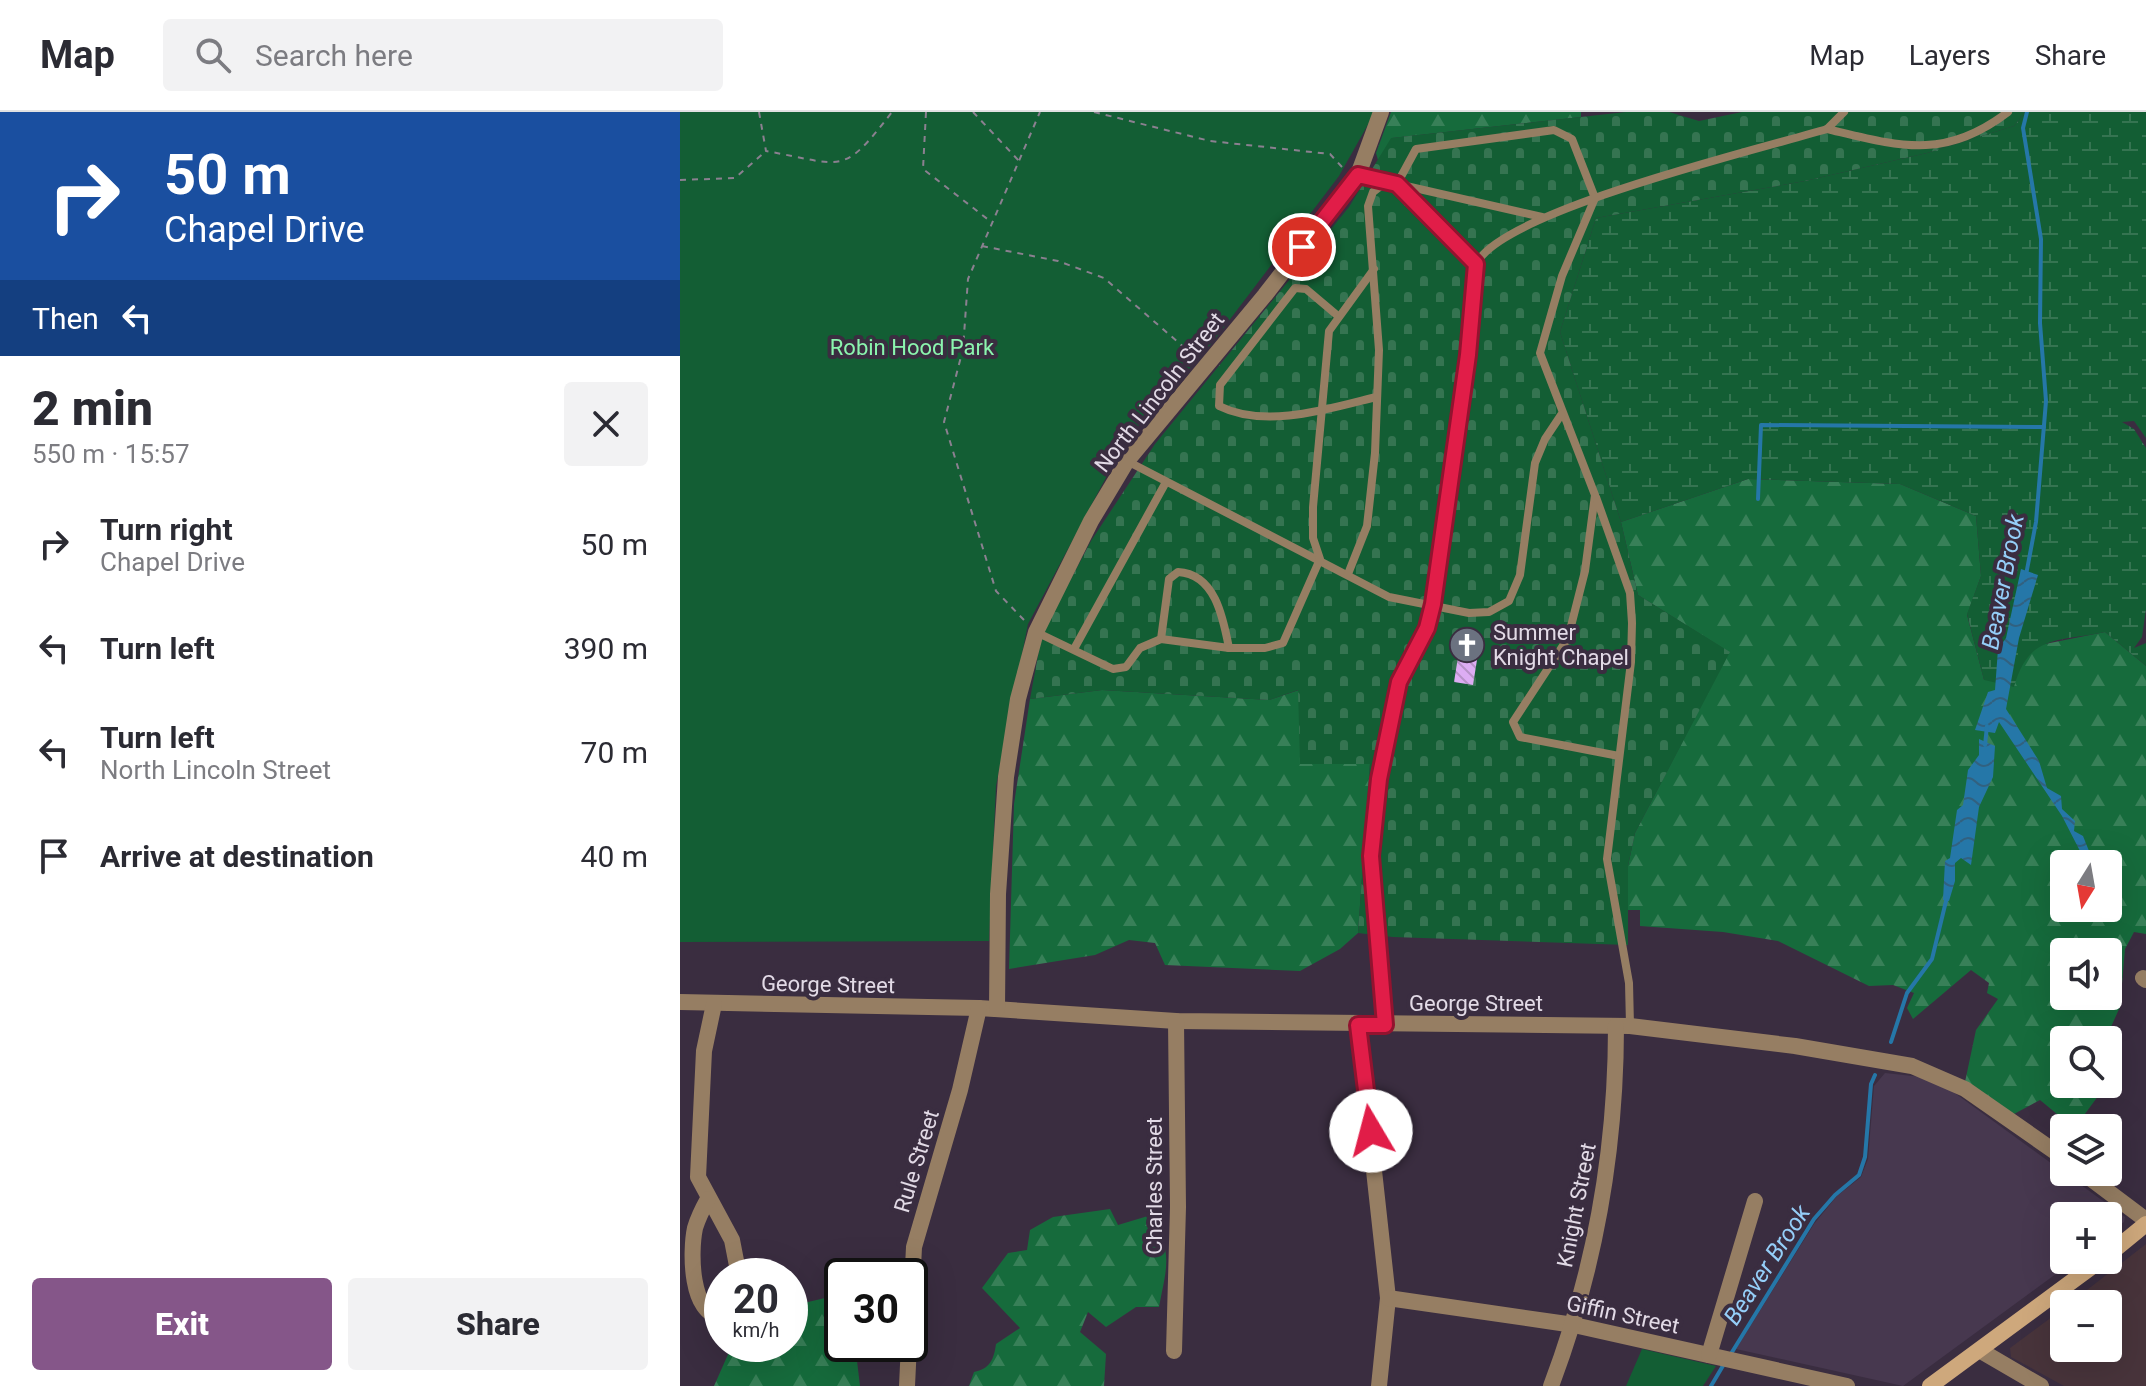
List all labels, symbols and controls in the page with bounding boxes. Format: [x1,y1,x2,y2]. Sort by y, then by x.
search box [163,19,723,91]
text: Map [40,33,115,77]
icon: search [191,33,235,77]
text: Search here [255,38,413,73]
text: Map [1809,39,1865,72]
text: Layers [1909,39,1991,72]
text: Share [2035,39,2106,72]
text: 50 m [164,142,291,208]
icon: right [32,144,136,248]
text: Chapel Drive [164,209,365,251]
pin [1268,213,1336,281]
icon: arrive [1280,225,1324,269]
icon: left [115,296,159,340]
text: Then [32,301,99,336]
street label: North Lincoln Street [1089,308,1229,477]
park label: Robin Hood Park [830,335,995,360]
text: 2 min [32,380,153,437]
button: close [564,382,648,466]
text: 550 m · 15:57 [32,439,190,469]
water label: Beaver Brook [1976,511,2030,652]
text: Turn right [100,512,233,547]
icon: right [32,522,76,566]
text: 50 m [581,527,648,562]
text: Chapel Drive [100,547,245,577]
place label: Summer Knight Chapel [1493,620,1629,670]
icon: left [32,626,76,670]
church icon: Summer Knight Chapel [1448,626,1486,664]
text: Turn left [100,631,215,666]
text: 390 m [564,631,648,666]
text: Turn left [100,720,215,755]
icon: left [32,730,76,774]
text: 70 m [581,735,648,770]
text: North Lincoln Street [100,755,331,785]
icon: arrive [32,834,76,878]
text: Arrive at destination [100,839,374,874]
text: 40 m [581,839,648,874]
north arrow [2050,850,2122,922]
map controls [2050,850,2122,1362]
button: sound [2050,938,2122,1010]
street label: George Street [761,971,895,998]
street label: George Street [1409,991,1543,1016]
button: search [2050,1026,2122,1098]
position arrow [1329,1089,1413,1173]
street label: Rule Street [889,1107,944,1216]
button: layers [2050,1114,2122,1186]
street label: Charles Street [1142,1117,1167,1255]
street label: Knight Street [1552,1141,1601,1269]
water label: Beaver Brook [1718,1199,1817,1330]
button: + [2050,1202,2122,1274]
speed limit sign: 30 [824,1258,928,1362]
text: 20 [733,1276,779,1323]
button: Exit [32,1278,332,1370]
button: Share [348,1278,648,1370]
street label: Giffin Street [1564,1290,1682,1339]
button: − [2050,1290,2122,1362]
text: km/h [733,1318,779,1342]

